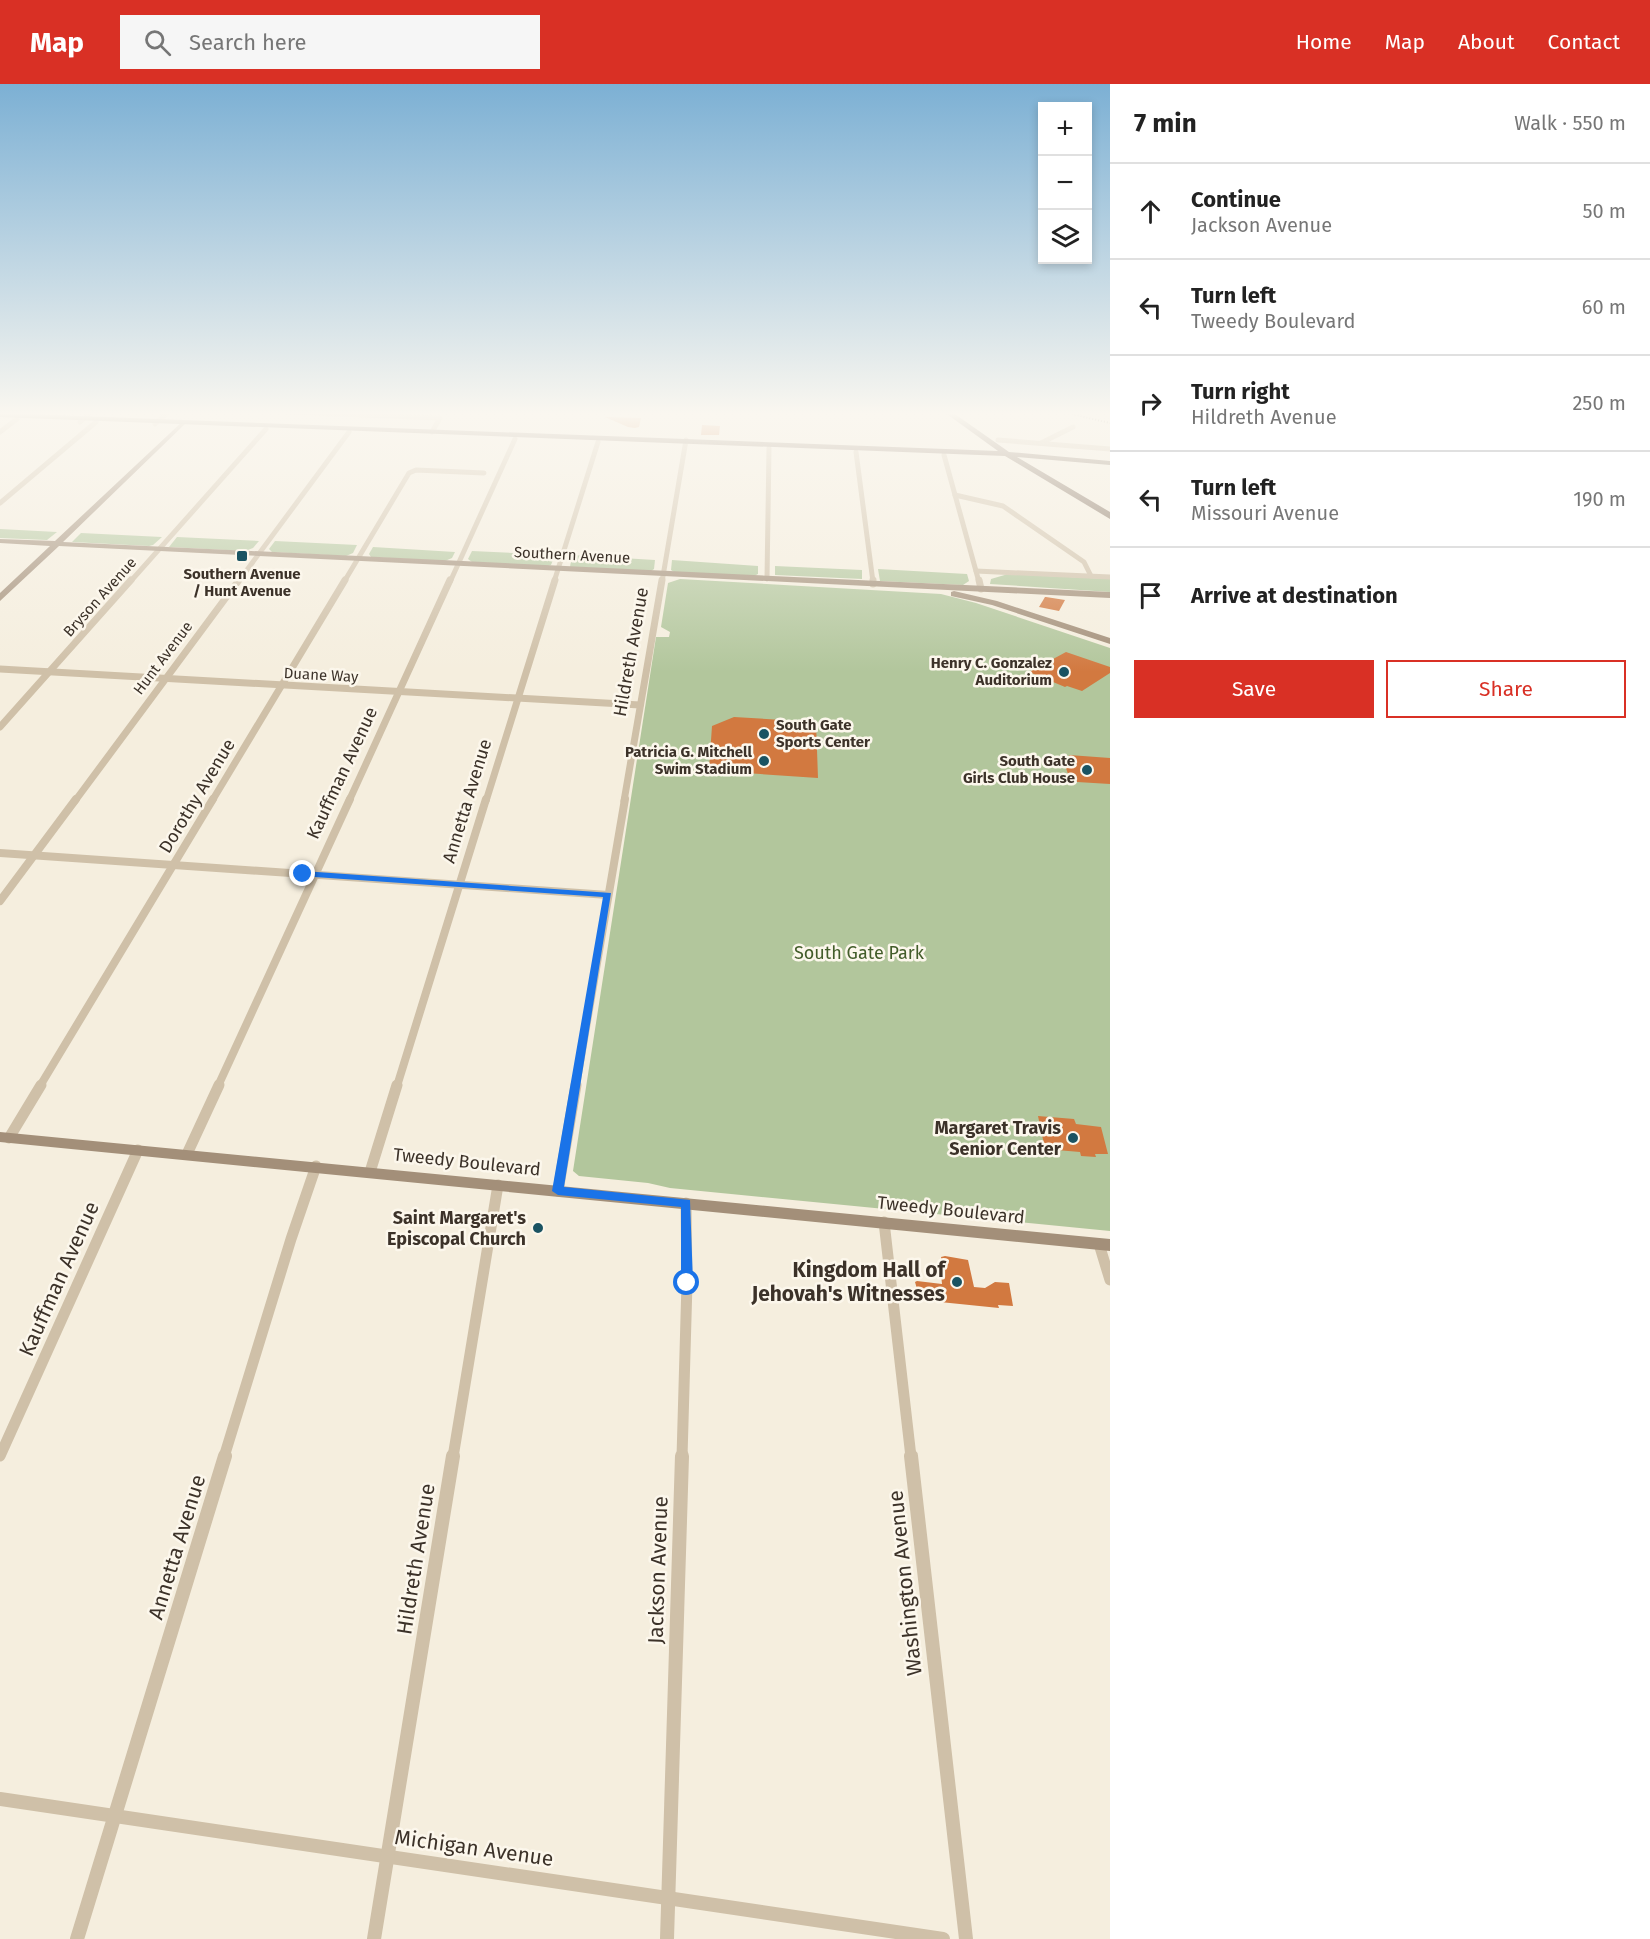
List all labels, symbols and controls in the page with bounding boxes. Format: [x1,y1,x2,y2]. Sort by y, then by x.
search box [120,15,540,69]
text: Map [30,26,84,59]
icon: search [141,26,174,59]
text: Search here [189,29,307,56]
text: Home [1296,29,1352,55]
text: Map [1385,29,1425,55]
text: About [1458,29,1515,55]
text: Contact [1548,29,1620,55]
map controls [1038,102,1092,264]
button: + [1038,102,1092,156]
text: 7 min [1134,108,1197,139]
text: Walk · 550 m [1514,111,1626,135]
button: − [1038,156,1092,210]
text: Continue [1191,186,1281,213]
icon: ahead [1134,195,1167,228]
text: 50 m [1582,199,1626,223]
button: layers [1038,210,1092,264]
text: Jackson Avenue [1191,213,1332,237]
text: Turn left [1191,282,1276,309]
icon: left [1134,291,1167,324]
text: 60 m [1582,295,1626,319]
text: Tweedy Boulevard [1191,309,1356,333]
text: Turn right [1191,378,1290,405]
icon: right [1134,387,1167,420]
text: 250 m [1572,391,1626,415]
text: Hildreth Avenue [1191,405,1337,429]
text: Turn left [1191,474,1276,501]
icon: left [1134,483,1167,516]
text: 190 m [1573,487,1626,511]
text: Missouri Avenue [1191,501,1339,525]
street label: Southern Avenue [513,543,631,567]
marker: Southern Avenue / Hunt Avenue [235,549,249,563]
street label: Bryson Avenue [60,554,140,640]
place label: Southern Avenue / Hunt Avenue [183,565,301,600]
icon: arrive [1134,579,1167,612]
text: Arrive at destination [1191,582,1398,609]
street label: Hildreth Avenue [609,586,653,718]
street label: Hunt Avenue [130,618,196,698]
place label: Henry C. Gonzalez Auditorium [931,654,1052,689]
button: Save [1134,660,1374,718]
button: Share [1386,660,1626,718]
street label: Duane Way [283,664,359,686]
marker: Henry C. Gonzalez Auditorium [1057,665,1071,679]
street label: Kauffman Avenue [302,704,382,842]
place label: South Gate Sports Center [776,716,871,751]
marker: South Gate Sports Center [757,727,771,741]
street label: Dorothy Avenue [154,735,240,857]
street label: Annetta Avenue [438,736,496,866]
place label: Patricia G. Mitchell Swim Stadium [625,743,753,778]
place label: South Gate Girls Club House [963,752,1075,787]
marker: Patricia G. Mitchell Swim Stadium [757,754,771,768]
marker: South Gate Girls Club House [1080,763,1094,777]
route end [289,860,315,886]
park label: South Gate Park [794,942,925,964]
place label: Margaret Travis Senior Center [934,1117,1062,1160]
marker: Margaret Travis Senior Center [1066,1131,1080,1145]
street label: Tweedy Boulevard [392,1143,542,1181]
street label: Tweedy Boulevard [876,1191,1026,1229]
street label: Kauffman Avenue [13,1197,105,1361]
place label: Saint Margaret's Episcopal Church [387,1207,526,1250]
marker: Saint Margaret's Episcopal Church [531,1221,545,1235]
place label: Kingdom Hall of Jehovah's Witnesses [751,1257,948,1307]
route start [673,1269,699,1295]
marker: Kingdom Hall of Jehovah's Witnesses [950,1275,964,1289]
street label: Annetta Avenue [143,1472,211,1622]
street label: Hildreth Avenue [391,1481,441,1637]
street label: Washington Avenue [882,1489,928,1677]
street label: Jackson Avenue [642,1496,674,1644]
street label: Michigan Avenue [393,1824,555,1872]

